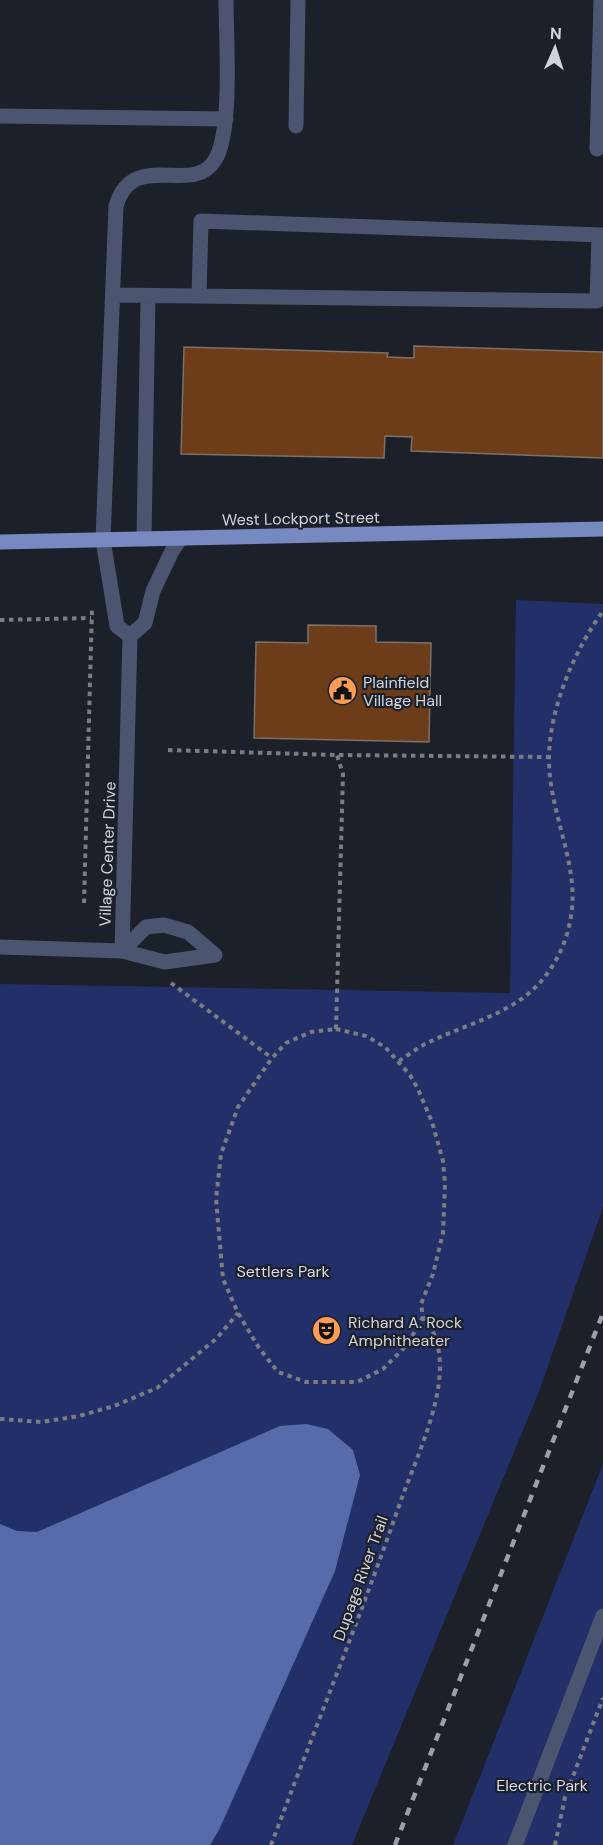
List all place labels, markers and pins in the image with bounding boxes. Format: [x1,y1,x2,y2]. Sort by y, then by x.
place label: Plainfield Village Hall [363,672,442,711]
public building icon: Plainfield Village Hall [326,675,358,707]
place label: Richard A. Rock Amphitheater [348,1312,462,1351]
theatre icon: Richard A. Rock Amphitheater [311,1315,343,1347]

